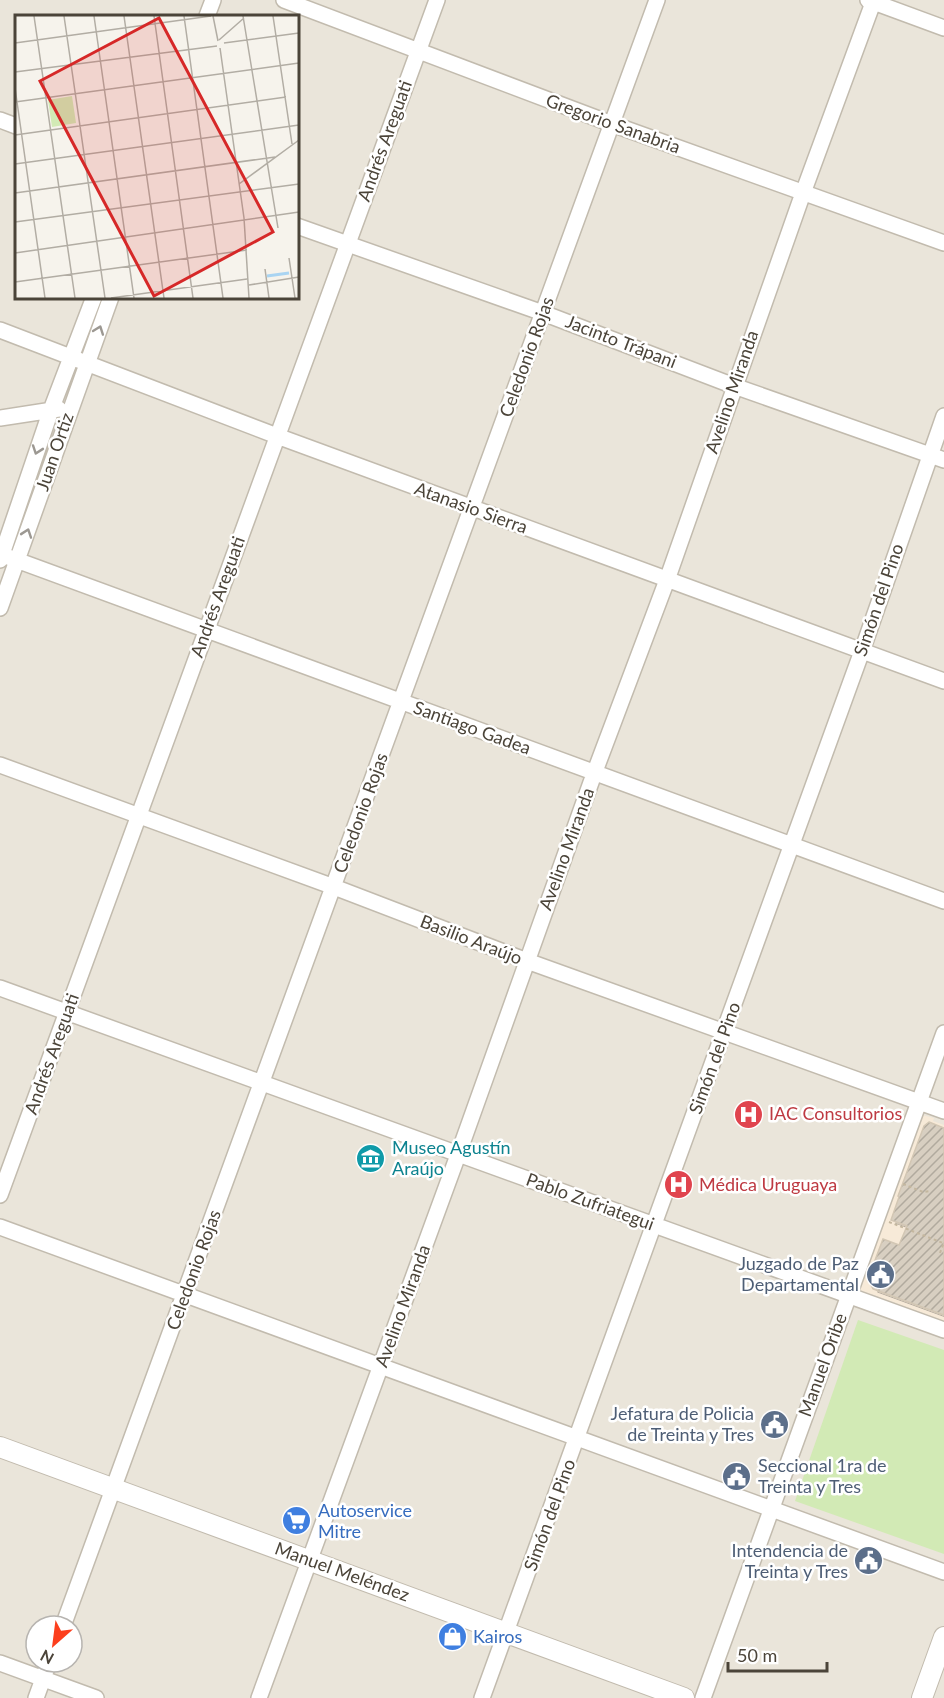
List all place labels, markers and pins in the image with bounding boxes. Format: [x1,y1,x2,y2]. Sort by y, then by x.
hospital icon: IAC Consultorios [732,1098,764,1130]
place label: IAC Consultorios [769,1102,902,1124]
place label: Museo Agustín Araújo [392,1136,511,1179]
museum icon: Museo Agustín Araújo [355,1142,387,1174]
hospital icon: Médica Uruguaya [662,1169,694,1201]
place label: Médica Uruguaya [699,1173,837,1195]
place label: Juzgado de Paz Departamental [738,1252,859,1295]
public building icon: Juzgado de Paz Departamental [864,1258,896,1290]
place label: Jefatura de Policia de Treinta y Tres [611,1402,754,1445]
public building icon: Jefatura de Policia de Treinta y Tres [759,1408,791,1440]
place label: Seccional 1ra de Treinta y Tres [758,1454,887,1497]
public building icon: Seccional 1ra de Treinta y Tres [721,1460,753,1492]
place label: Autoservice Mitre [318,1499,412,1542]
supermarket icon: Autoservice Mitre [281,1505,313,1537]
place label: Intendencia de Treinta y Tres [732,1539,848,1582]
public building icon: Intendencia de Treinta y Tres [853,1545,885,1577]
shop icon: Kairos [436,1621,468,1653]
place label: Kairos [473,1625,523,1647]

